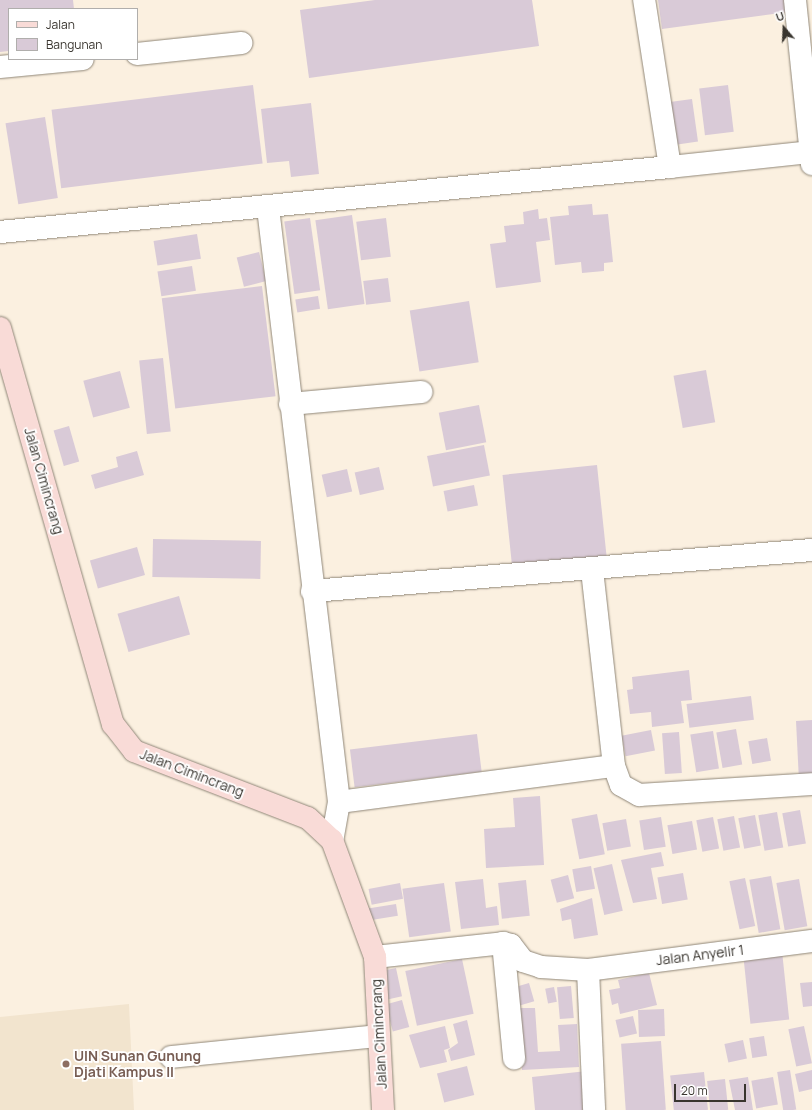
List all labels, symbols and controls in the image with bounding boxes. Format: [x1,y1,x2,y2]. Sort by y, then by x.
legend [8,8,138,60]
north arrow [764,8,804,48]
text: U [774,8,786,25]
text: Jalan [46,16,75,33]
text: Bangunan [46,36,102,53]
street label: Jalan Cimincrang [21,426,67,536]
street label: Jalan Cimincrang [138,745,246,801]
street label: Jalan Anyelir 1 [655,941,745,969]
street label: Jalan Cimincrang [368,979,390,1089]
place label: UIN Sunan Gunung Djati Kampus II [74,1048,201,1080]
marker: UIN Sunan Gunung Djati Kampus II [61,1059,71,1069]
scale bar [676,1076,748,1102]
text: 20 m [681,1082,708,1099]

